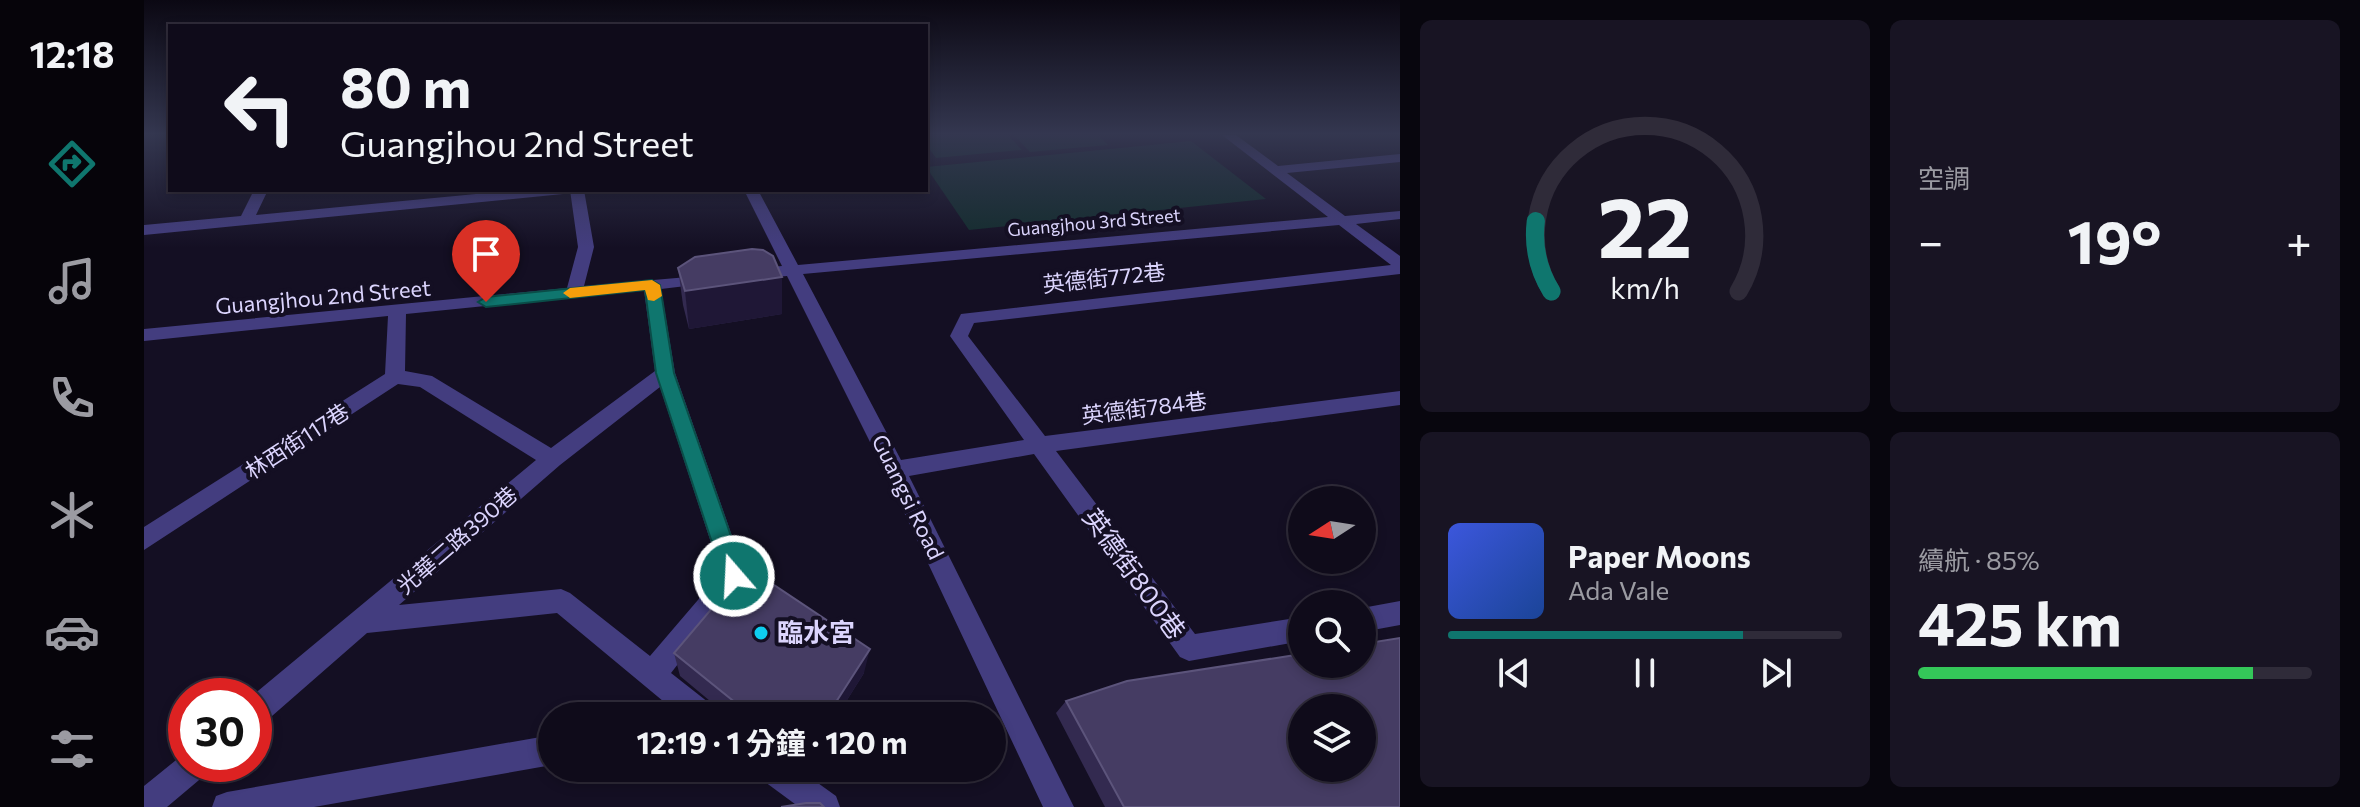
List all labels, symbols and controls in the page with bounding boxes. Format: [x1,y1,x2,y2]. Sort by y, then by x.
text: 12:18 [30,31,114,75]
text: 80 m [340,51,471,120]
icon: left [208,56,312,160]
text: Guangjhou 2nd Street [340,120,694,164]
icon: directions [44,136,100,192]
text: 空調 [1918,162,1970,193]
text: 22 [1598,172,1692,274]
street label: Guangjhou 3rd Street [1006,203,1181,241]
text: 19° [2067,203,2162,276]
text: − [1918,213,1943,267]
text: + [2286,213,2312,267]
pin [452,220,520,302]
icon: arrive [464,232,508,276]
icon: music [44,253,100,309]
street label: 英德街772巷 [1041,258,1167,297]
text: km/h [1610,270,1680,305]
street label: Guangjhou 2nd Street [214,274,432,319]
icon: phone [44,370,100,426]
street label: 英德街784巷 [1080,386,1208,429]
street label: 林西街117巷 [240,397,354,484]
street label: Guangsi Road [867,430,950,564]
street label: 光華二路390巷 [391,480,522,599]
north arrow [1288,486,1376,574]
map controls [1288,486,1376,782]
icon: climate [44,487,100,543]
street label: 英德街800巷 [1077,502,1193,644]
position arrow [692,534,776,618]
text: Paper Moons [1568,537,1751,574]
text: 續航 · 85% [1918,544,2040,575]
text: Ada Vale [1568,574,1669,605]
text: 425 km [1918,585,2122,658]
button: search [1288,590,1376,678]
icon: car [44,604,100,660]
place label: 臨水宮 [777,616,855,647]
marker: 臨水宮 [752,624,770,642]
icon: previous [1492,651,1536,695]
icon: pause [1623,651,1667,695]
icon: next [1754,651,1798,695]
speed limit sign: 30 [168,678,272,782]
button: layers [1288,694,1376,782]
icon: filters [44,721,100,777]
text: 12:19 · 1 分鐘 · 120 m [636,723,908,760]

